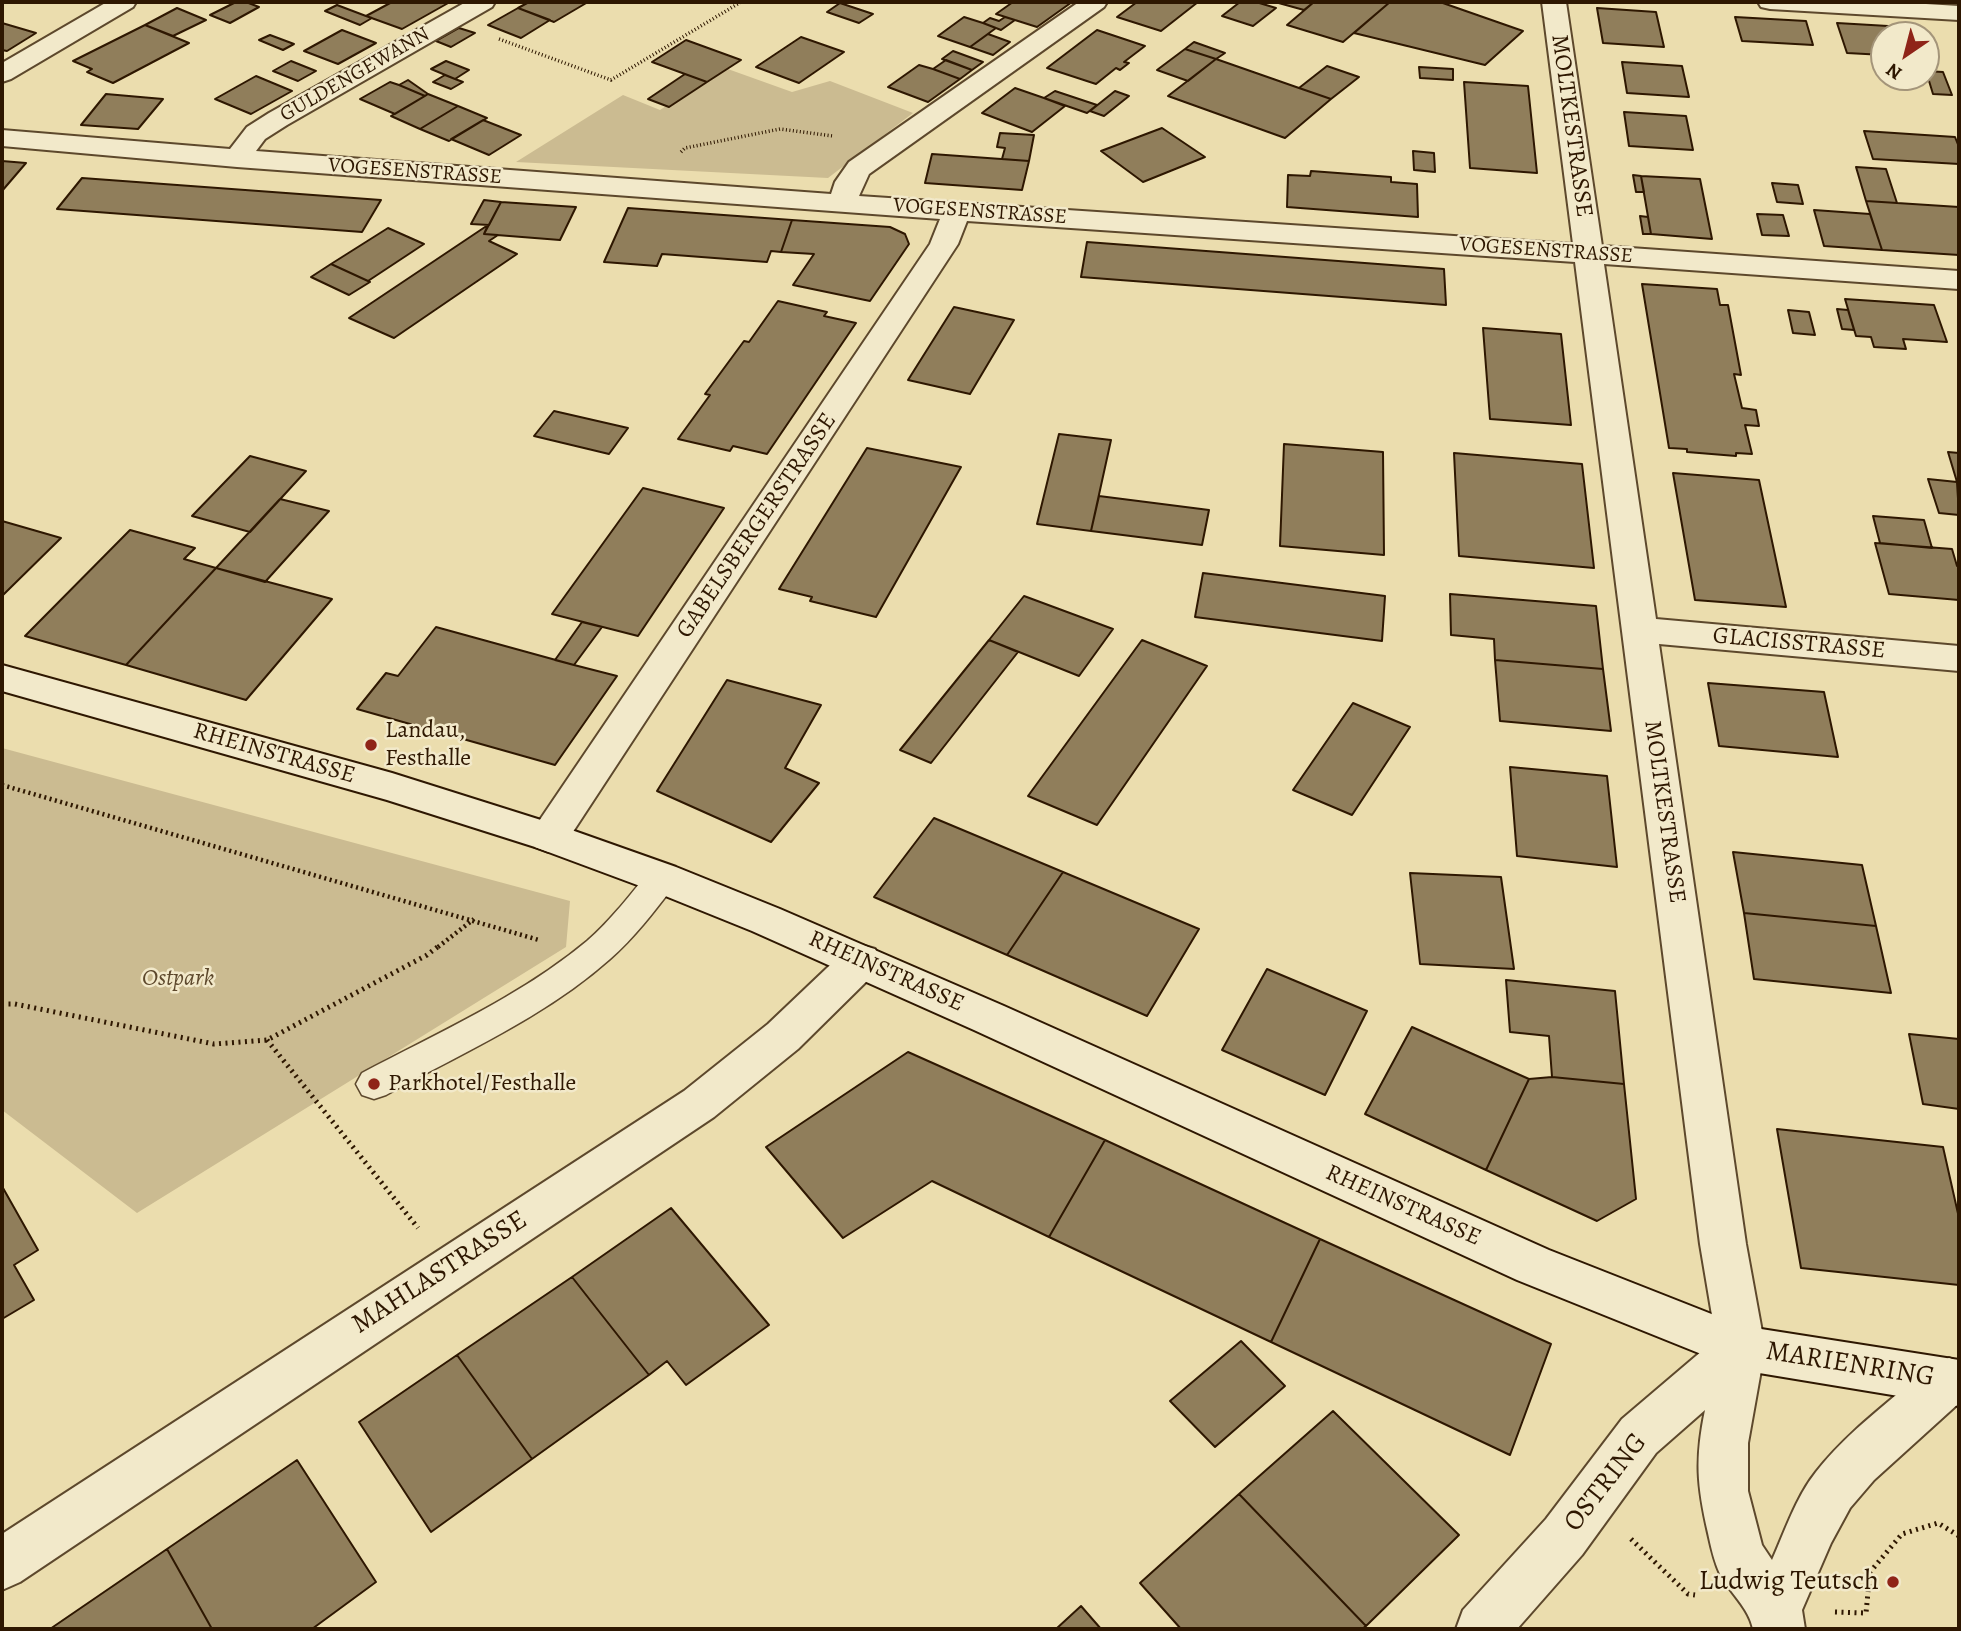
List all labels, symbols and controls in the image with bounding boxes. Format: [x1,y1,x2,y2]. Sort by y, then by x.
north arrow [1870,21,1940,91]
street label: GULDENGEWANN [276,22,434,128]
street label: MOLTKESTRASSE [1544,33,1598,219]
text: N [1881,57,1907,86]
street label: VOGESENSTRASSE [327,153,503,191]
street label: VOGESENSTRASSE [892,193,1068,231]
street label: VOGESENSTRASSE [1458,232,1634,270]
street label: GABELSBERGERSTRASSE [671,408,843,644]
street label: GLACISSTRASSE [1712,622,1886,666]
street label: RHEINSTRASSE [190,717,358,791]
place label: Landau, Festhalle [385,717,471,773]
street label: MOLTKESTRASSE [1637,719,1691,905]
marker: Landau, Festhalle [363,737,379,753]
street label: RHEINSTRASSE [804,925,968,1019]
park label: Ostpark [142,965,214,993]
place label: Parkhotel/Festhalle [388,1070,576,1098]
marker: Parkhotel/Festhalle [366,1076,382,1092]
street label: RHEINSTRASSE [1321,1159,1485,1253]
street label: MAHLASTRASSE [346,1204,534,1342]
street label: MARIENRING [1763,1335,1937,1395]
street label: OSTRING [1557,1427,1655,1539]
place label: Ludwig Teutsch [1699,1565,1879,1599]
marker: Ludwig Teutsch [1885,1574,1901,1590]

